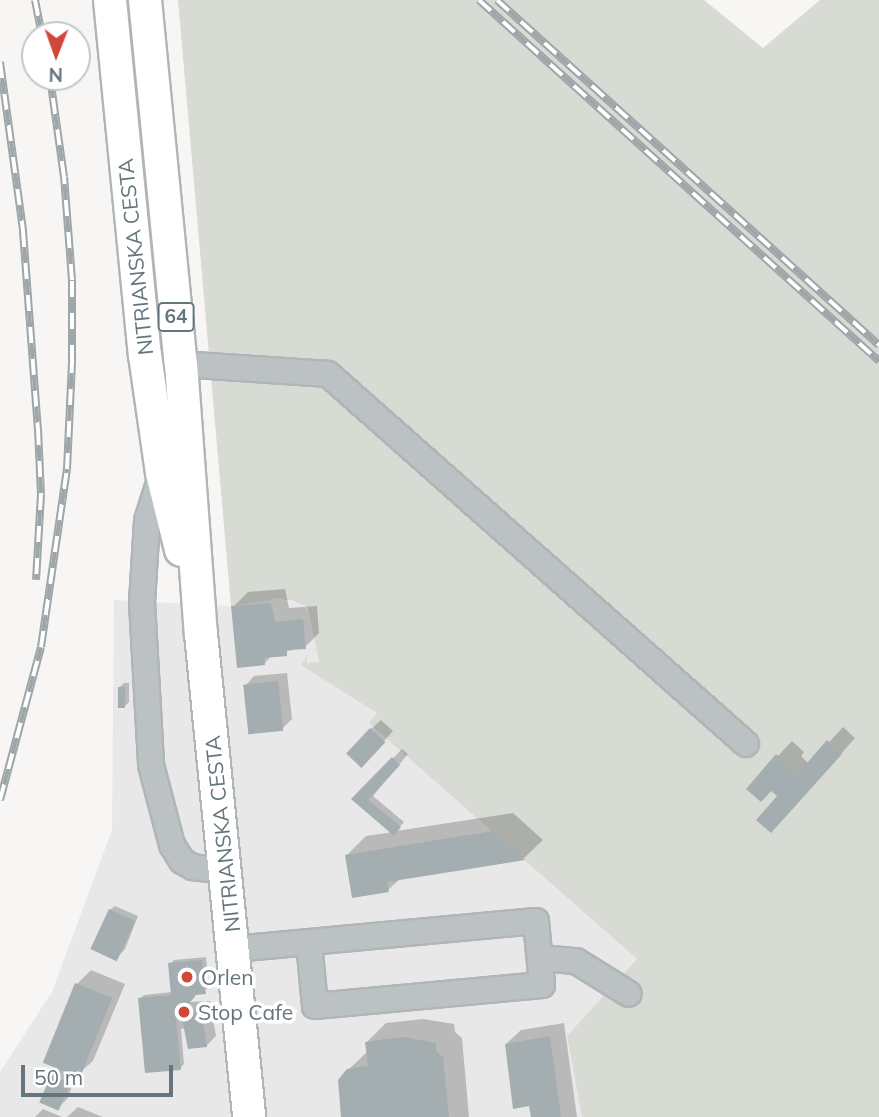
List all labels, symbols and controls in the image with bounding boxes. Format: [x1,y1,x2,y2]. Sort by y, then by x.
north arrow [21,21,91,91]
text: N [48,63,63,87]
street label: NITRIANSKA CESTA [112,158,158,356]
road number: 64 [157,302,195,332]
street label: NITRIANSKA CESTA [199,735,245,933]
place label: Orlen [201,964,254,990]
marker: Orlen [179,969,195,985]
place label: Stop Cafe [198,999,293,1025]
marker: Stop Cafe [176,1004,192,1020]
scale bar [24,1050,177,1094]
text: 50 m [34,1064,83,1090]

